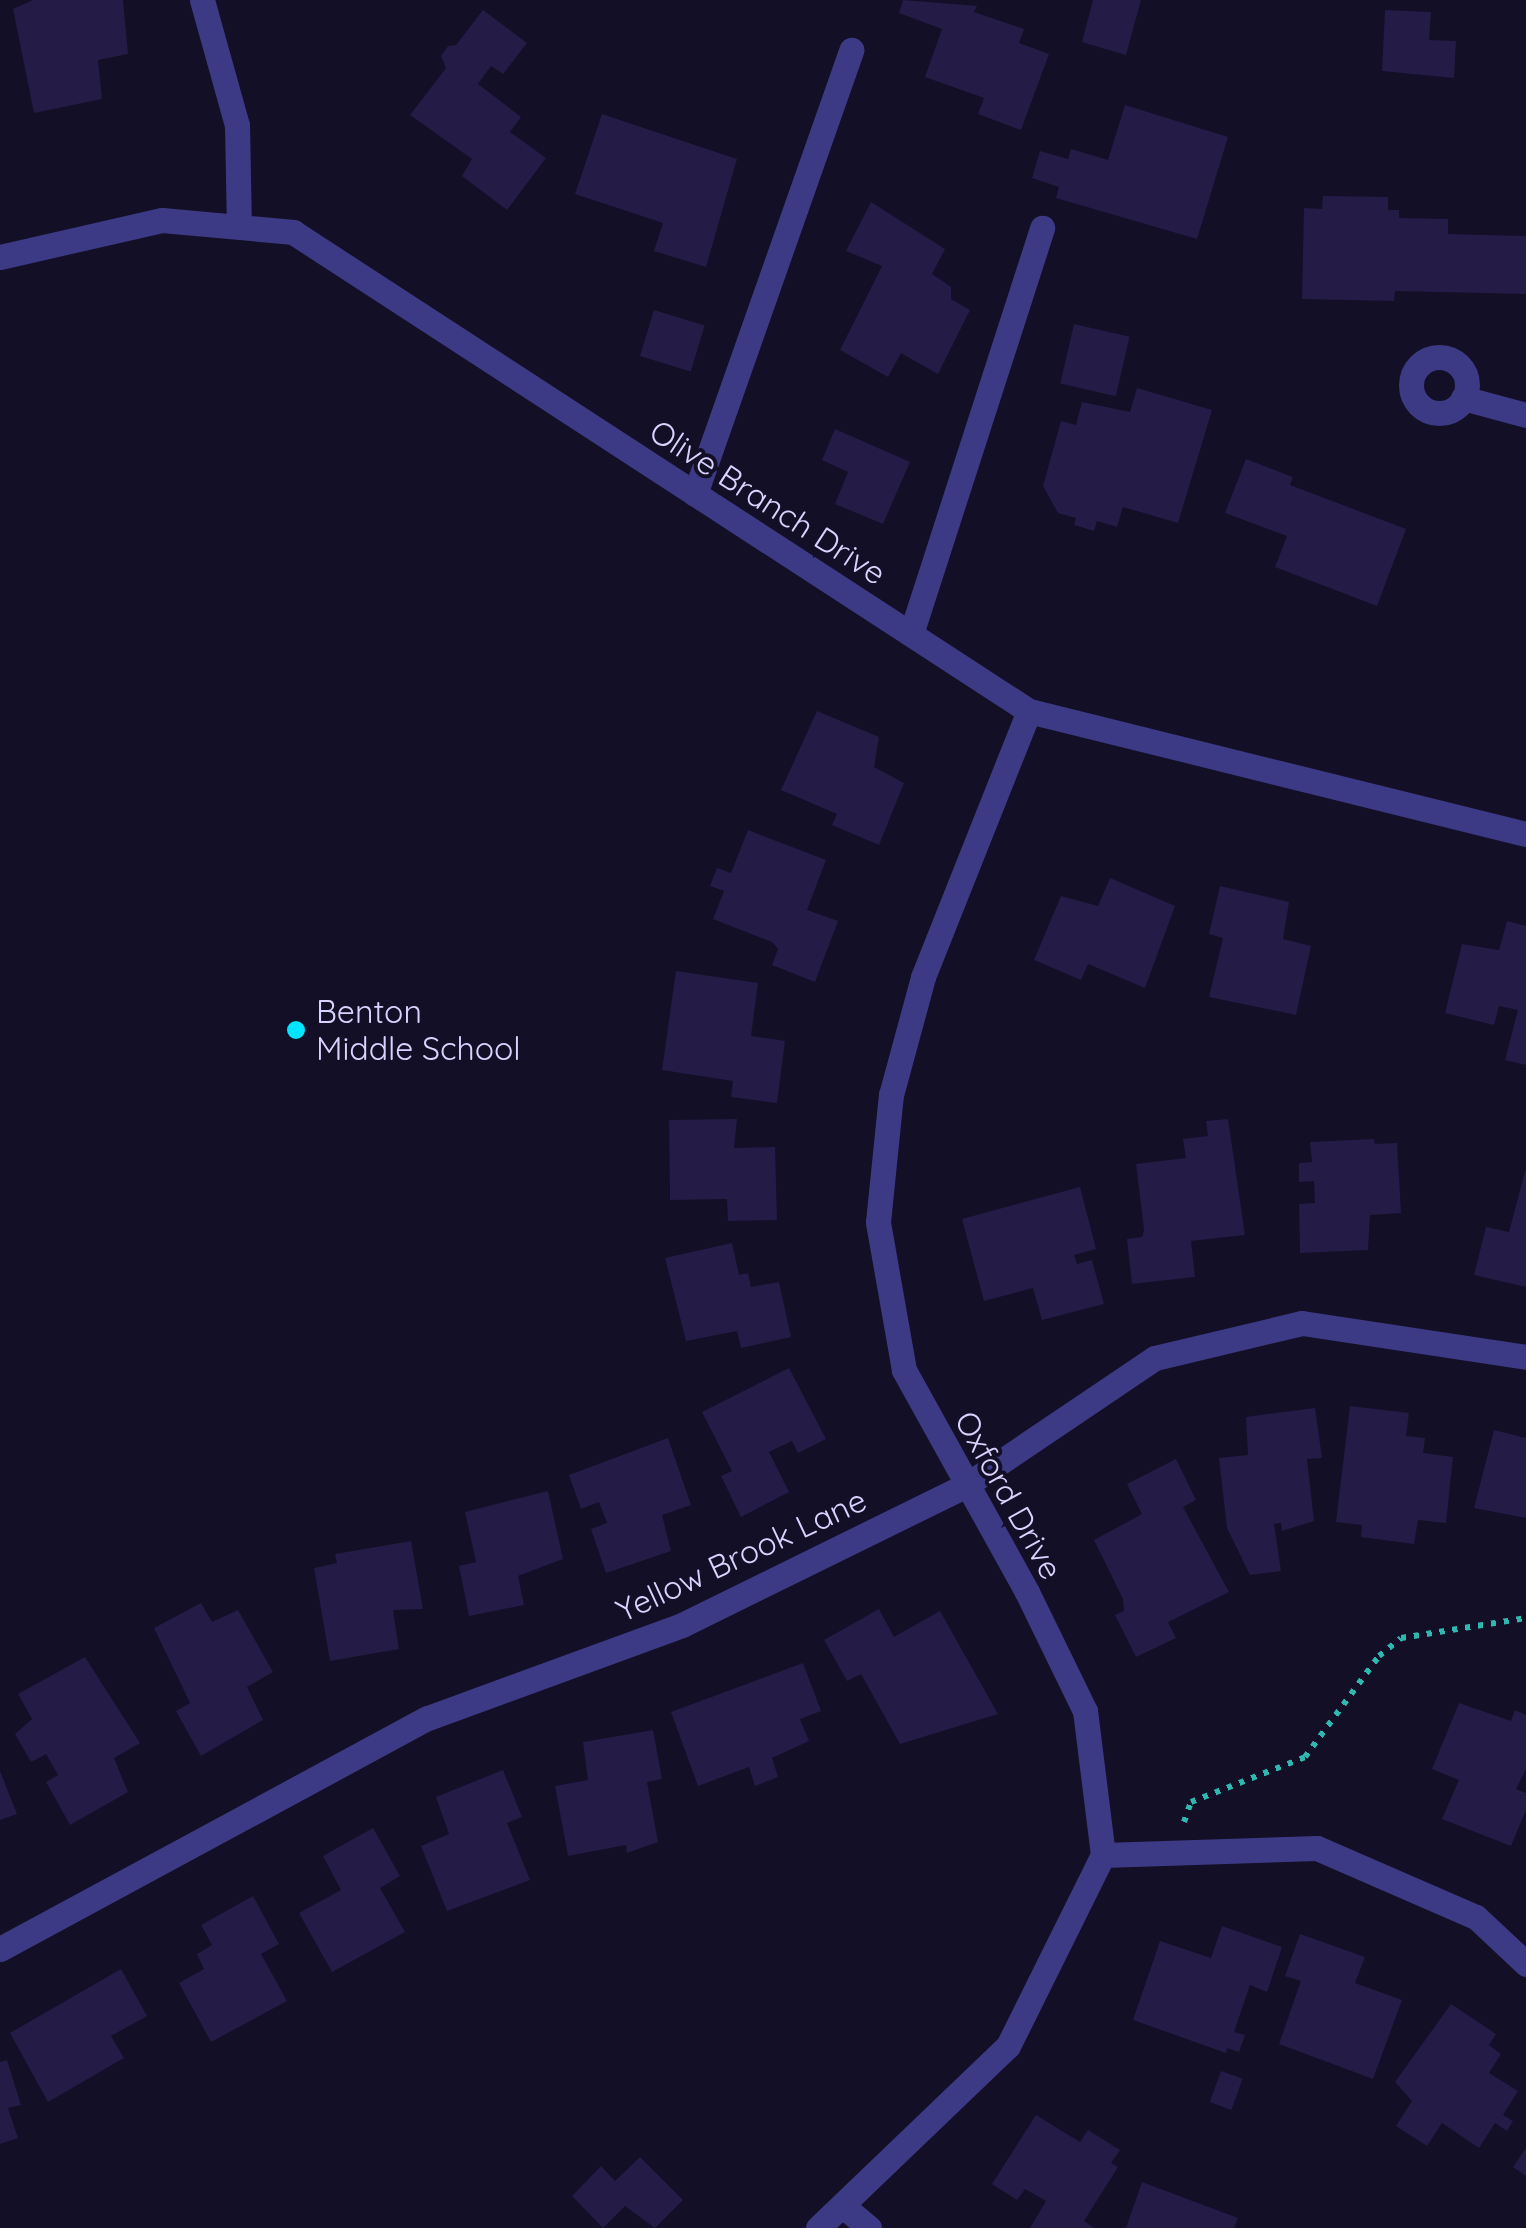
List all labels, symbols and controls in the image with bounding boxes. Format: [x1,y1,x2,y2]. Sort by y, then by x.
street label: Olive Branch Drive [643,411,893,593]
place label: Benton Middle School [316,993,521,1068]
marker: Benton Middle School [285,1019,307,1041]
street label: Oxford Drive [947,1404,1071,1586]
street label: Yellow Brook Lane [610,1480,872,1630]

